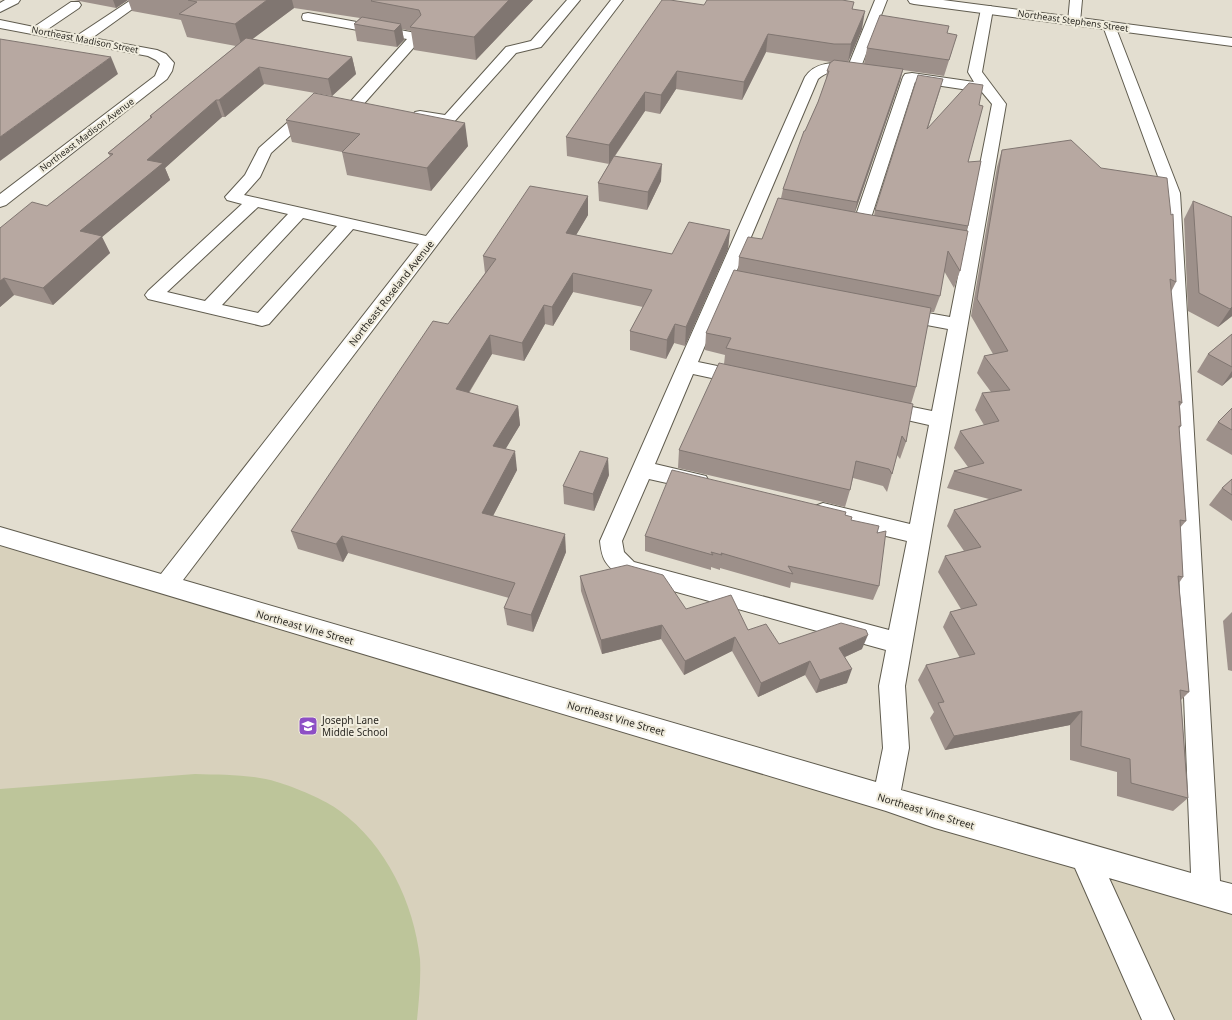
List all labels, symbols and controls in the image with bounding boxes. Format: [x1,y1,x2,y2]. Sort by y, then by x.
street label: Northeast Stephens Street [1017,6,1130,35]
street label: Northeast Madison Street [31,23,140,56]
street label: Northeast Madison Avenue [37,95,137,174]
street label: Northeast Roseland Avenue [345,237,437,349]
street label: Northeast Vine Street [255,606,356,648]
street label: Northeast Vine Street [566,697,667,739]
place label: Joseph Lane Middle School [321,713,388,739]
school or university icon: Joseph Lane Middle School [297,715,319,737]
street label: Northeast Vine Street [876,790,977,833]

